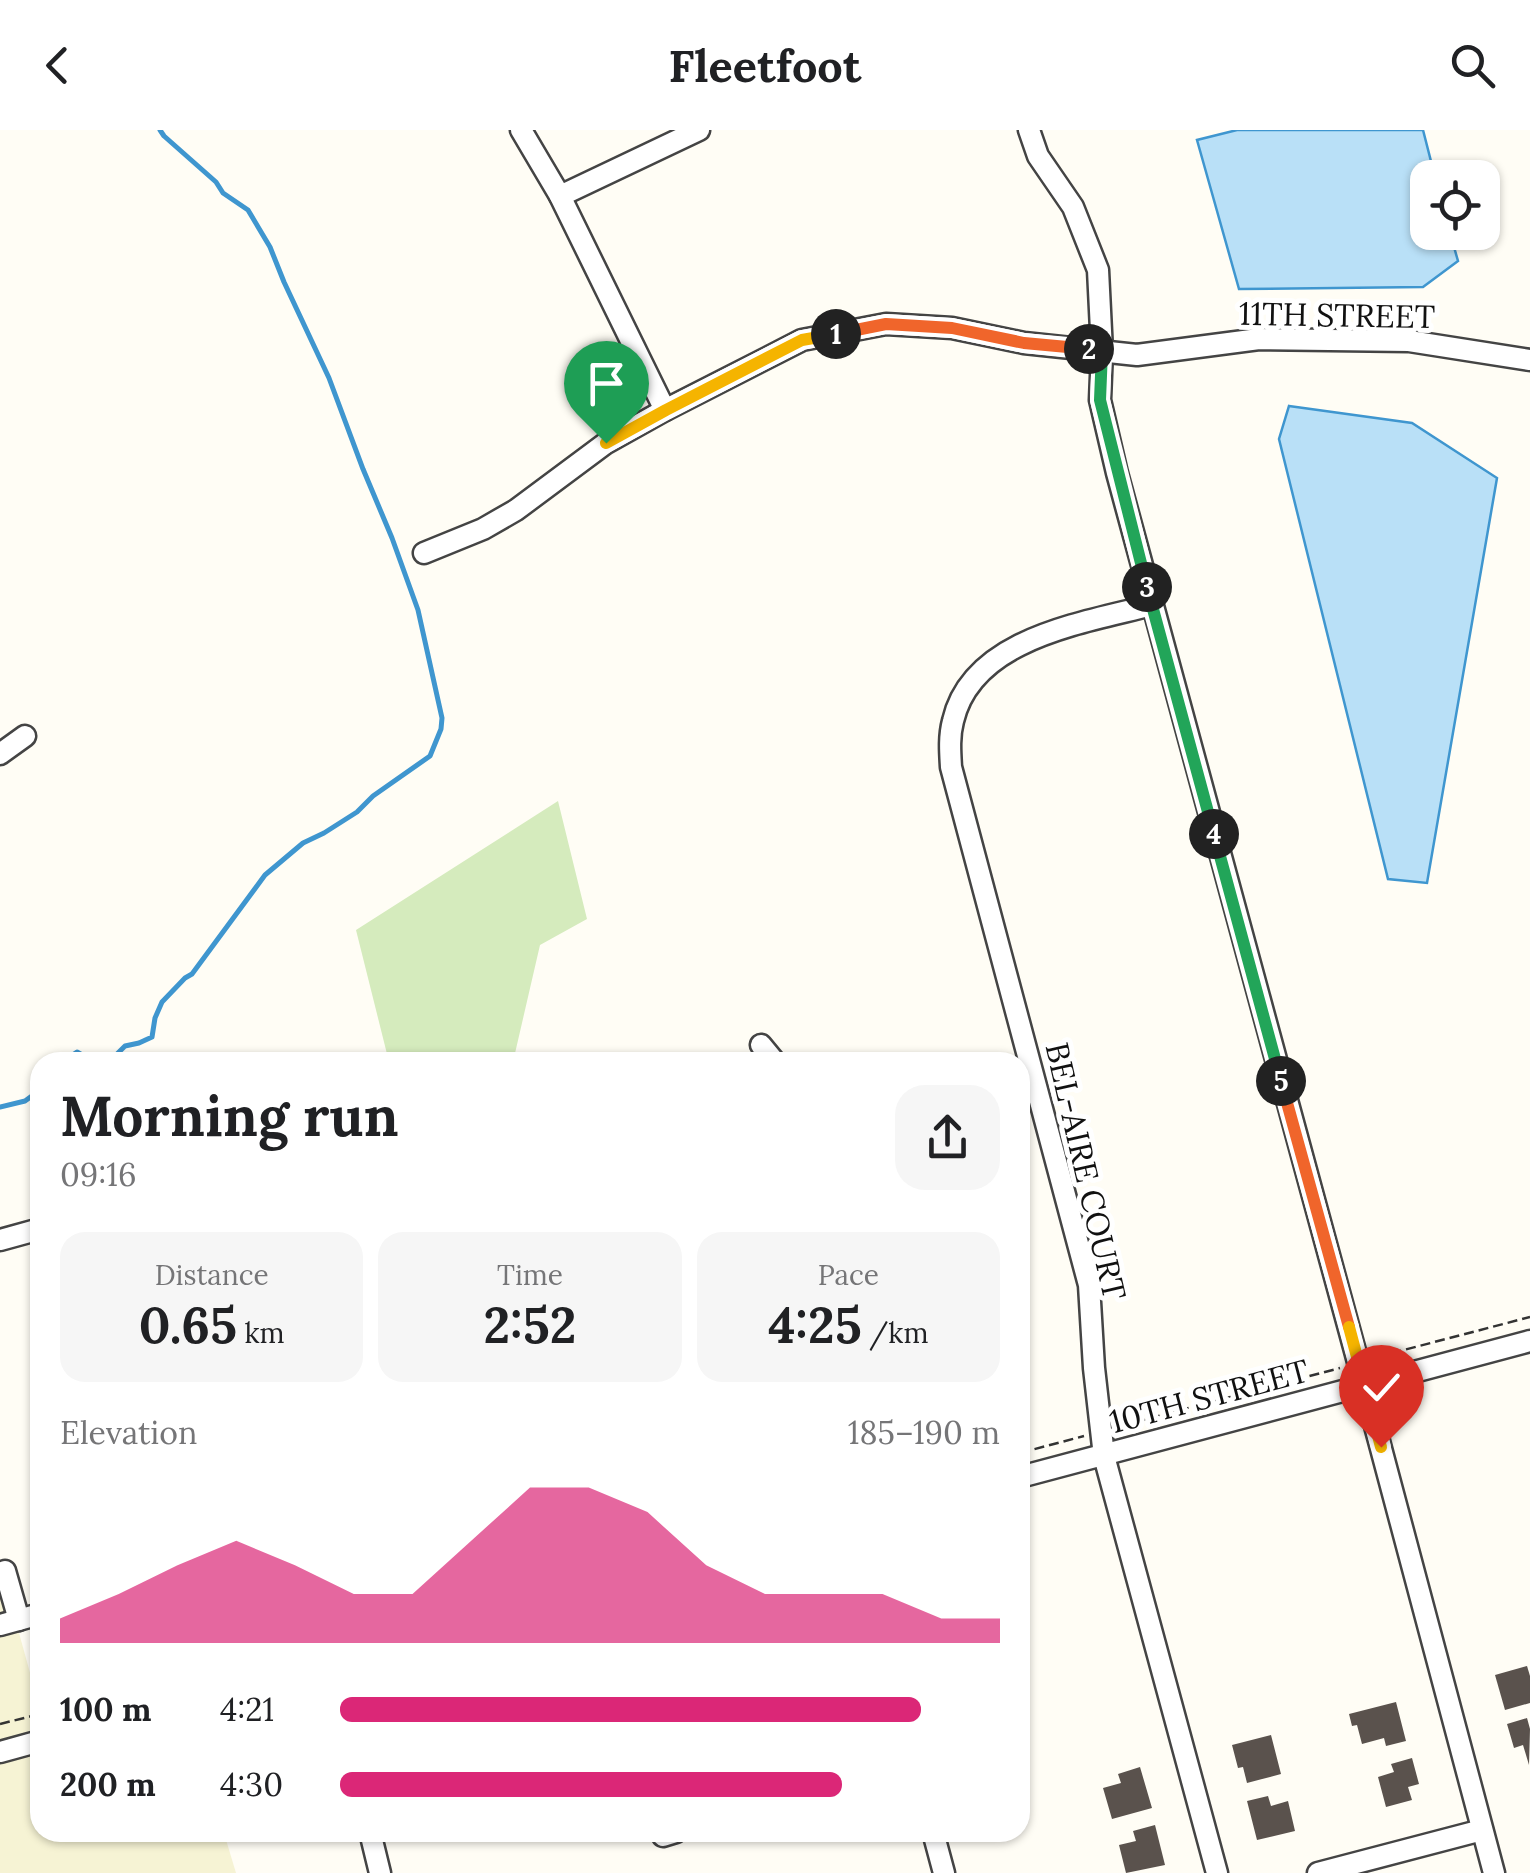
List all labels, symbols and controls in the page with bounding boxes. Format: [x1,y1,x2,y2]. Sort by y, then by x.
text: Fleetfoot [669,37,861,94]
icon: back [30,38,85,93]
icon: search [1445,38,1500,93]
map controls [1410,160,1500,250]
button: locate [1410,160,1500,250]
street label: 11TH STREET [1239,293,1435,337]
pin: 1 [811,309,861,359]
text: 1 [830,316,842,352]
pin: 2 [1064,324,1114,374]
text: 2 [1082,331,1096,367]
pin [564,341,649,444]
icon: arrive [579,356,634,411]
pin: 3 [1122,562,1172,612]
text: 3 [1139,569,1155,605]
pin: 4 [1189,809,1239,859]
text: 4 [1206,816,1222,852]
street label: BEL-AIRE COURT [1036,1038,1136,1304]
pin: 5 [1256,1056,1306,1106]
text: 5 [1273,1063,1289,1099]
text: Morning run [60,1081,398,1151]
button: share [895,1085,1000,1190]
text: 09:16 [60,1154,137,1195]
text: Distance [155,1257,269,1293]
text: Time [497,1257,563,1293]
text: Pace [818,1257,879,1293]
text: 0.65 [139,1293,237,1357]
text: 2:52 [484,1293,576,1357]
text: 4:25 [768,1293,862,1357]
text: km [237,1315,285,1351]
text: /km [862,1315,928,1351]
pin [1339,1345,1424,1448]
street label: 10TH STREET [1105,1350,1313,1442]
icon: check [1354,1360,1409,1415]
text: Elevation [60,1412,197,1453]
text: 185–190 m [848,1412,1000,1453]
text: 100 m [60,1689,152,1730]
text: 4:21 [220,1689,274,1730]
text: 200 m [60,1764,156,1805]
text: 4:30 [220,1764,283,1805]

